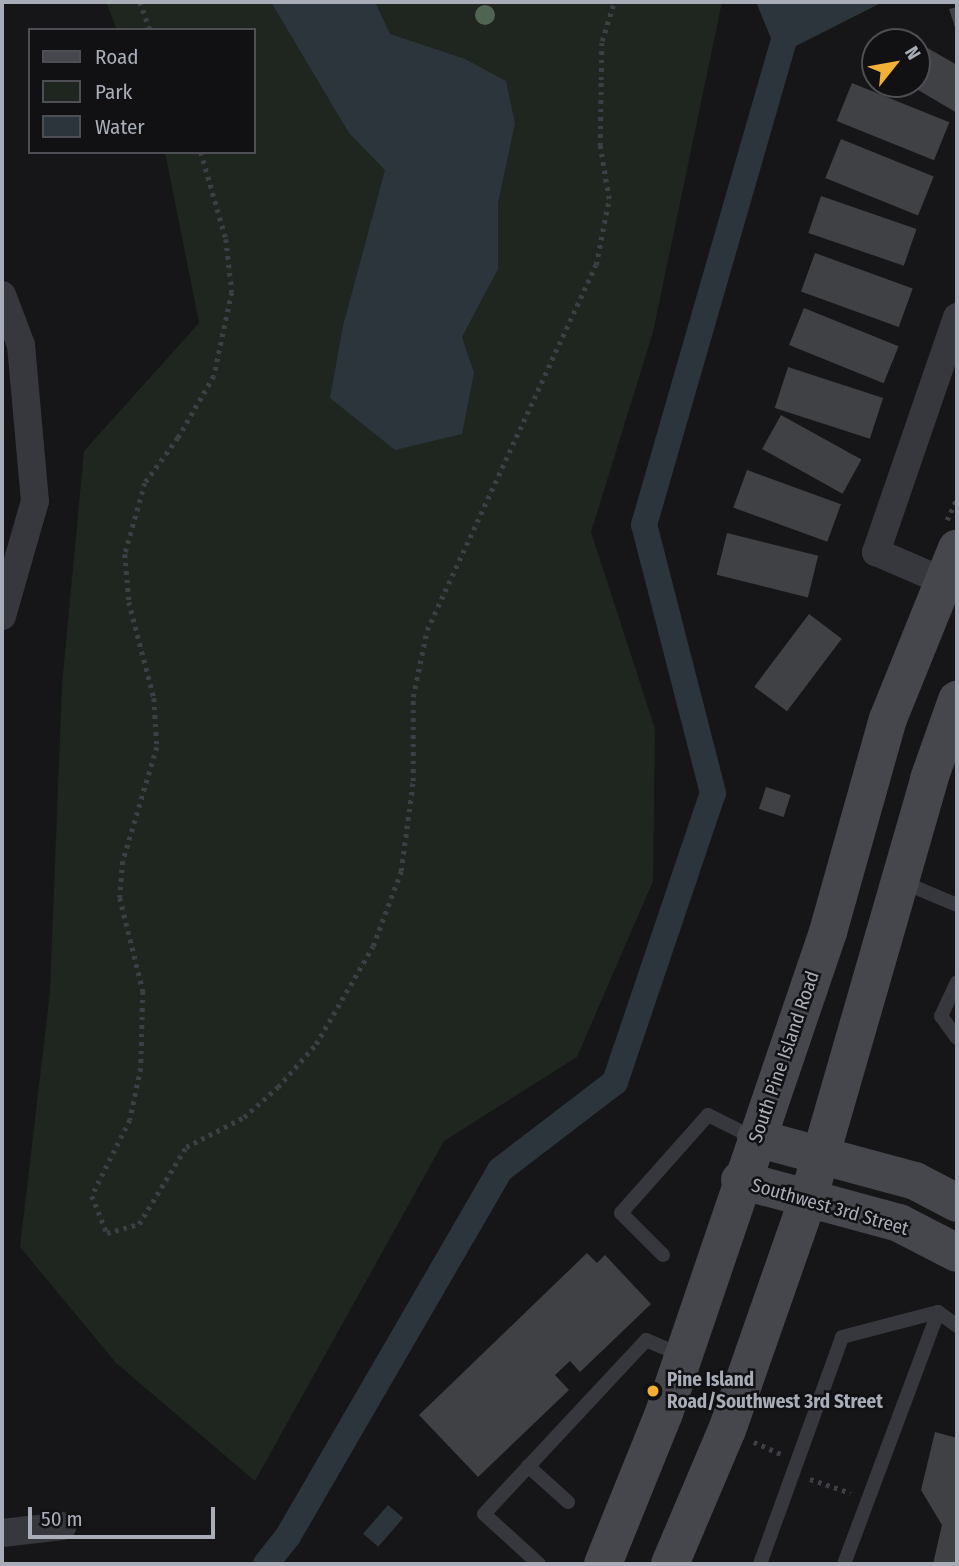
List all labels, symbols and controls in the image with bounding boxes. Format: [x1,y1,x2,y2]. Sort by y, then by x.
legend [28,28,256,154]
north arrow [861,28,931,98]
text: N [900,42,926,64]
text: Road [95,44,139,70]
text: Park [95,79,132,105]
text: Water [95,114,145,140]
street label: South Pine Island Road [744,968,824,1146]
street label: Southwest 3rd Street [749,1174,911,1240]
place label: Pine Island Road/Southwest 3rd Street [667,1369,883,1413]
marker: Pine Island Road/Southwest 3rd Street [645,1383,661,1399]
scale bar [32,1492,219,1536]
text: 50 m [41,1506,83,1532]

